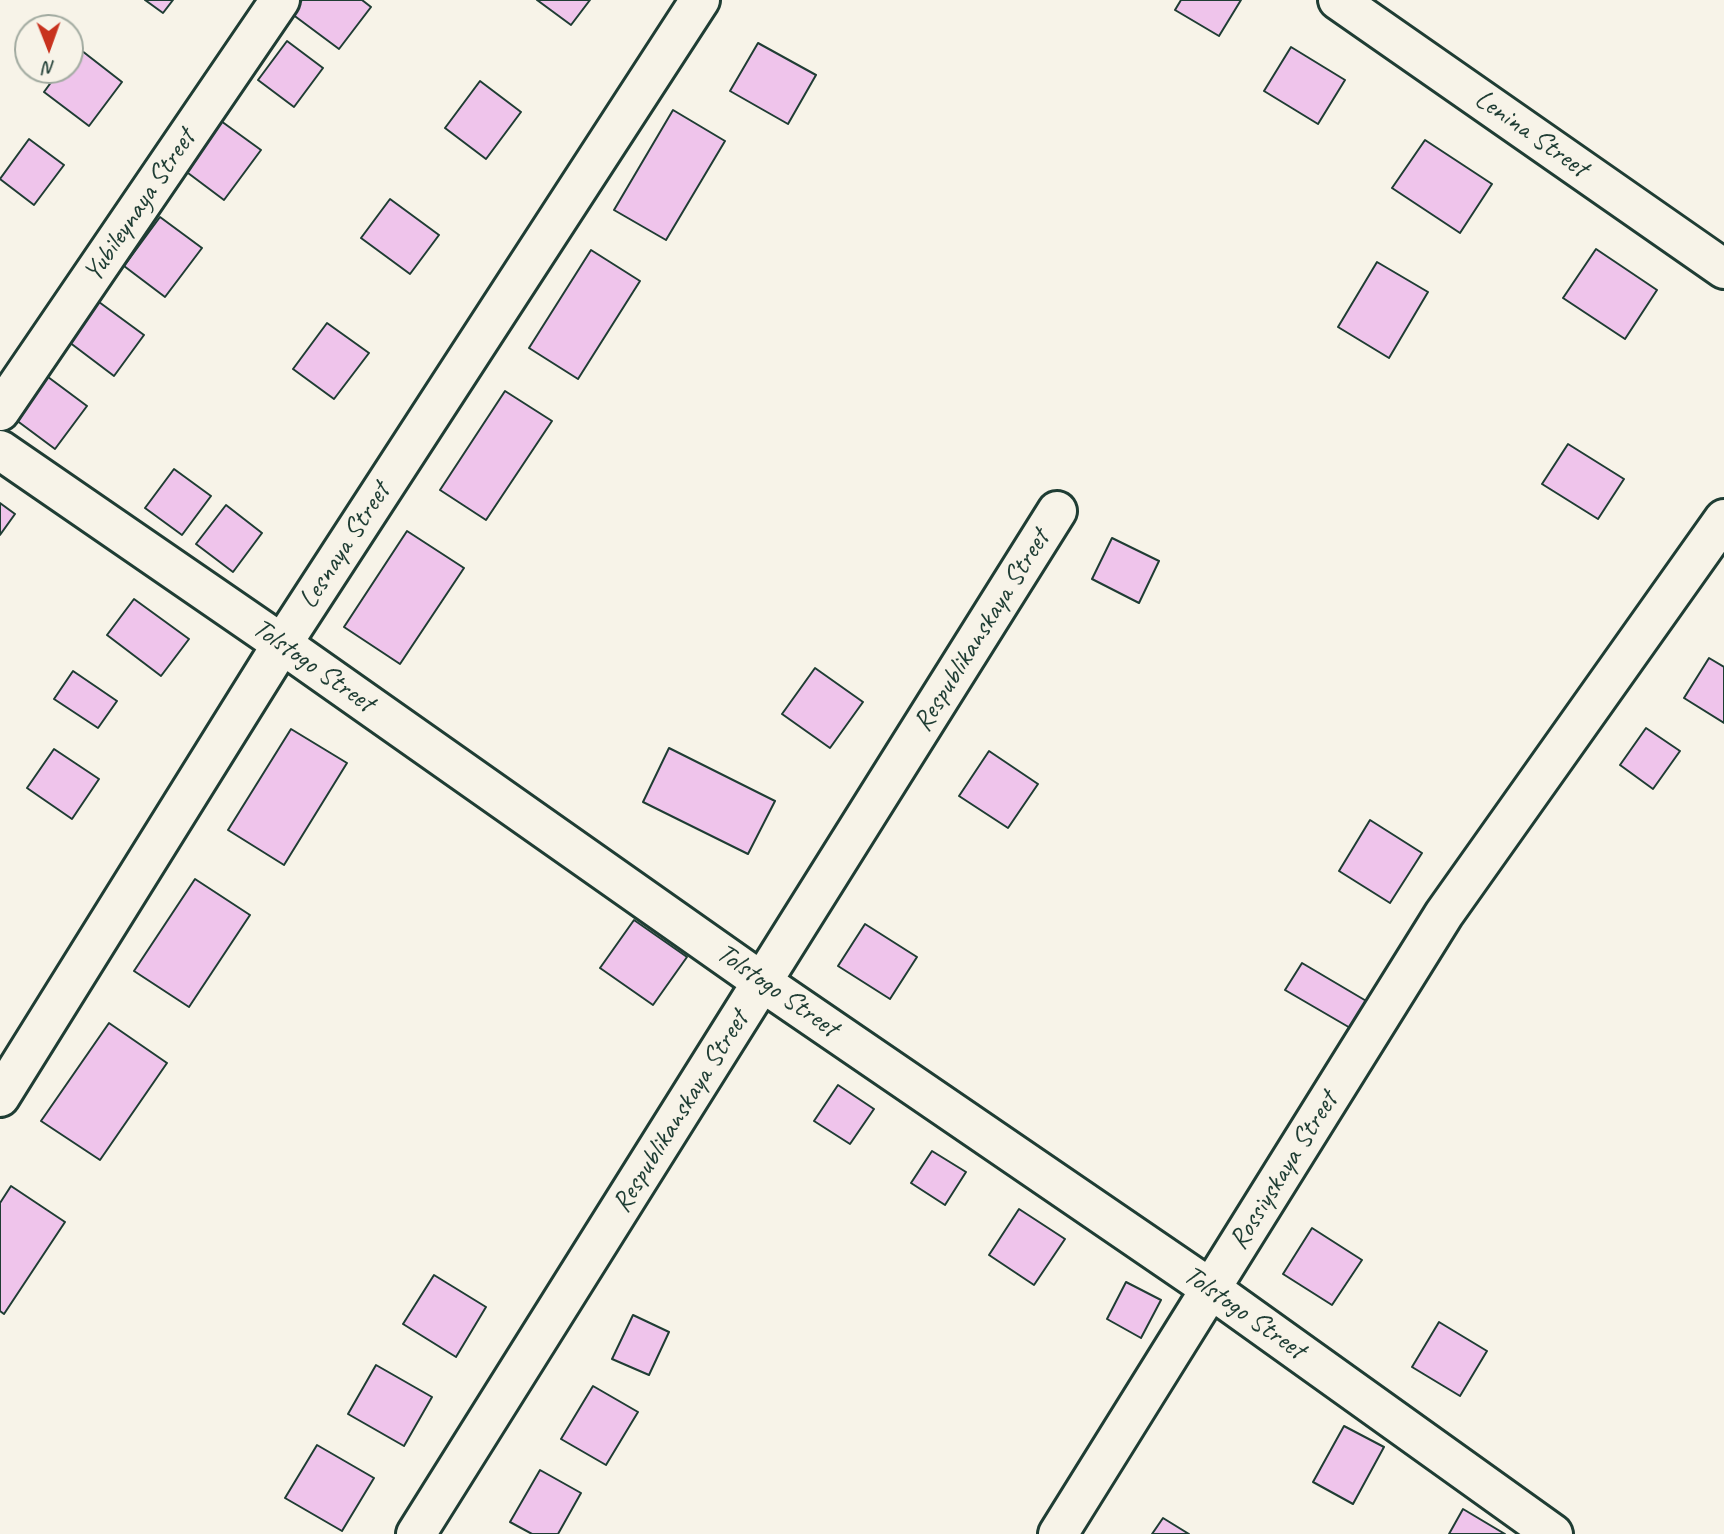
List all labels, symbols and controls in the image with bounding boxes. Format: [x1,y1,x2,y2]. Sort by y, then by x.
north arrow [14,14,84,84]
text: N [43,56,55,80]
street label: Lenina Street [1468,83,1594,185]
street label: Yubileynaya Street [77,123,203,289]
street label: Lesnaya Street [292,477,398,615]
street label: Respublikanskaya Street [906,524,1058,738]
street label: Tolstogo Street [246,612,380,720]
street label: Tolstogo Street [710,937,844,1045]
street label: Respublikanskaya Street [605,1005,757,1219]
street label: Rossiyskaya Street [1222,1086,1346,1256]
street label: Tolstogo Street [1177,1259,1311,1367]

